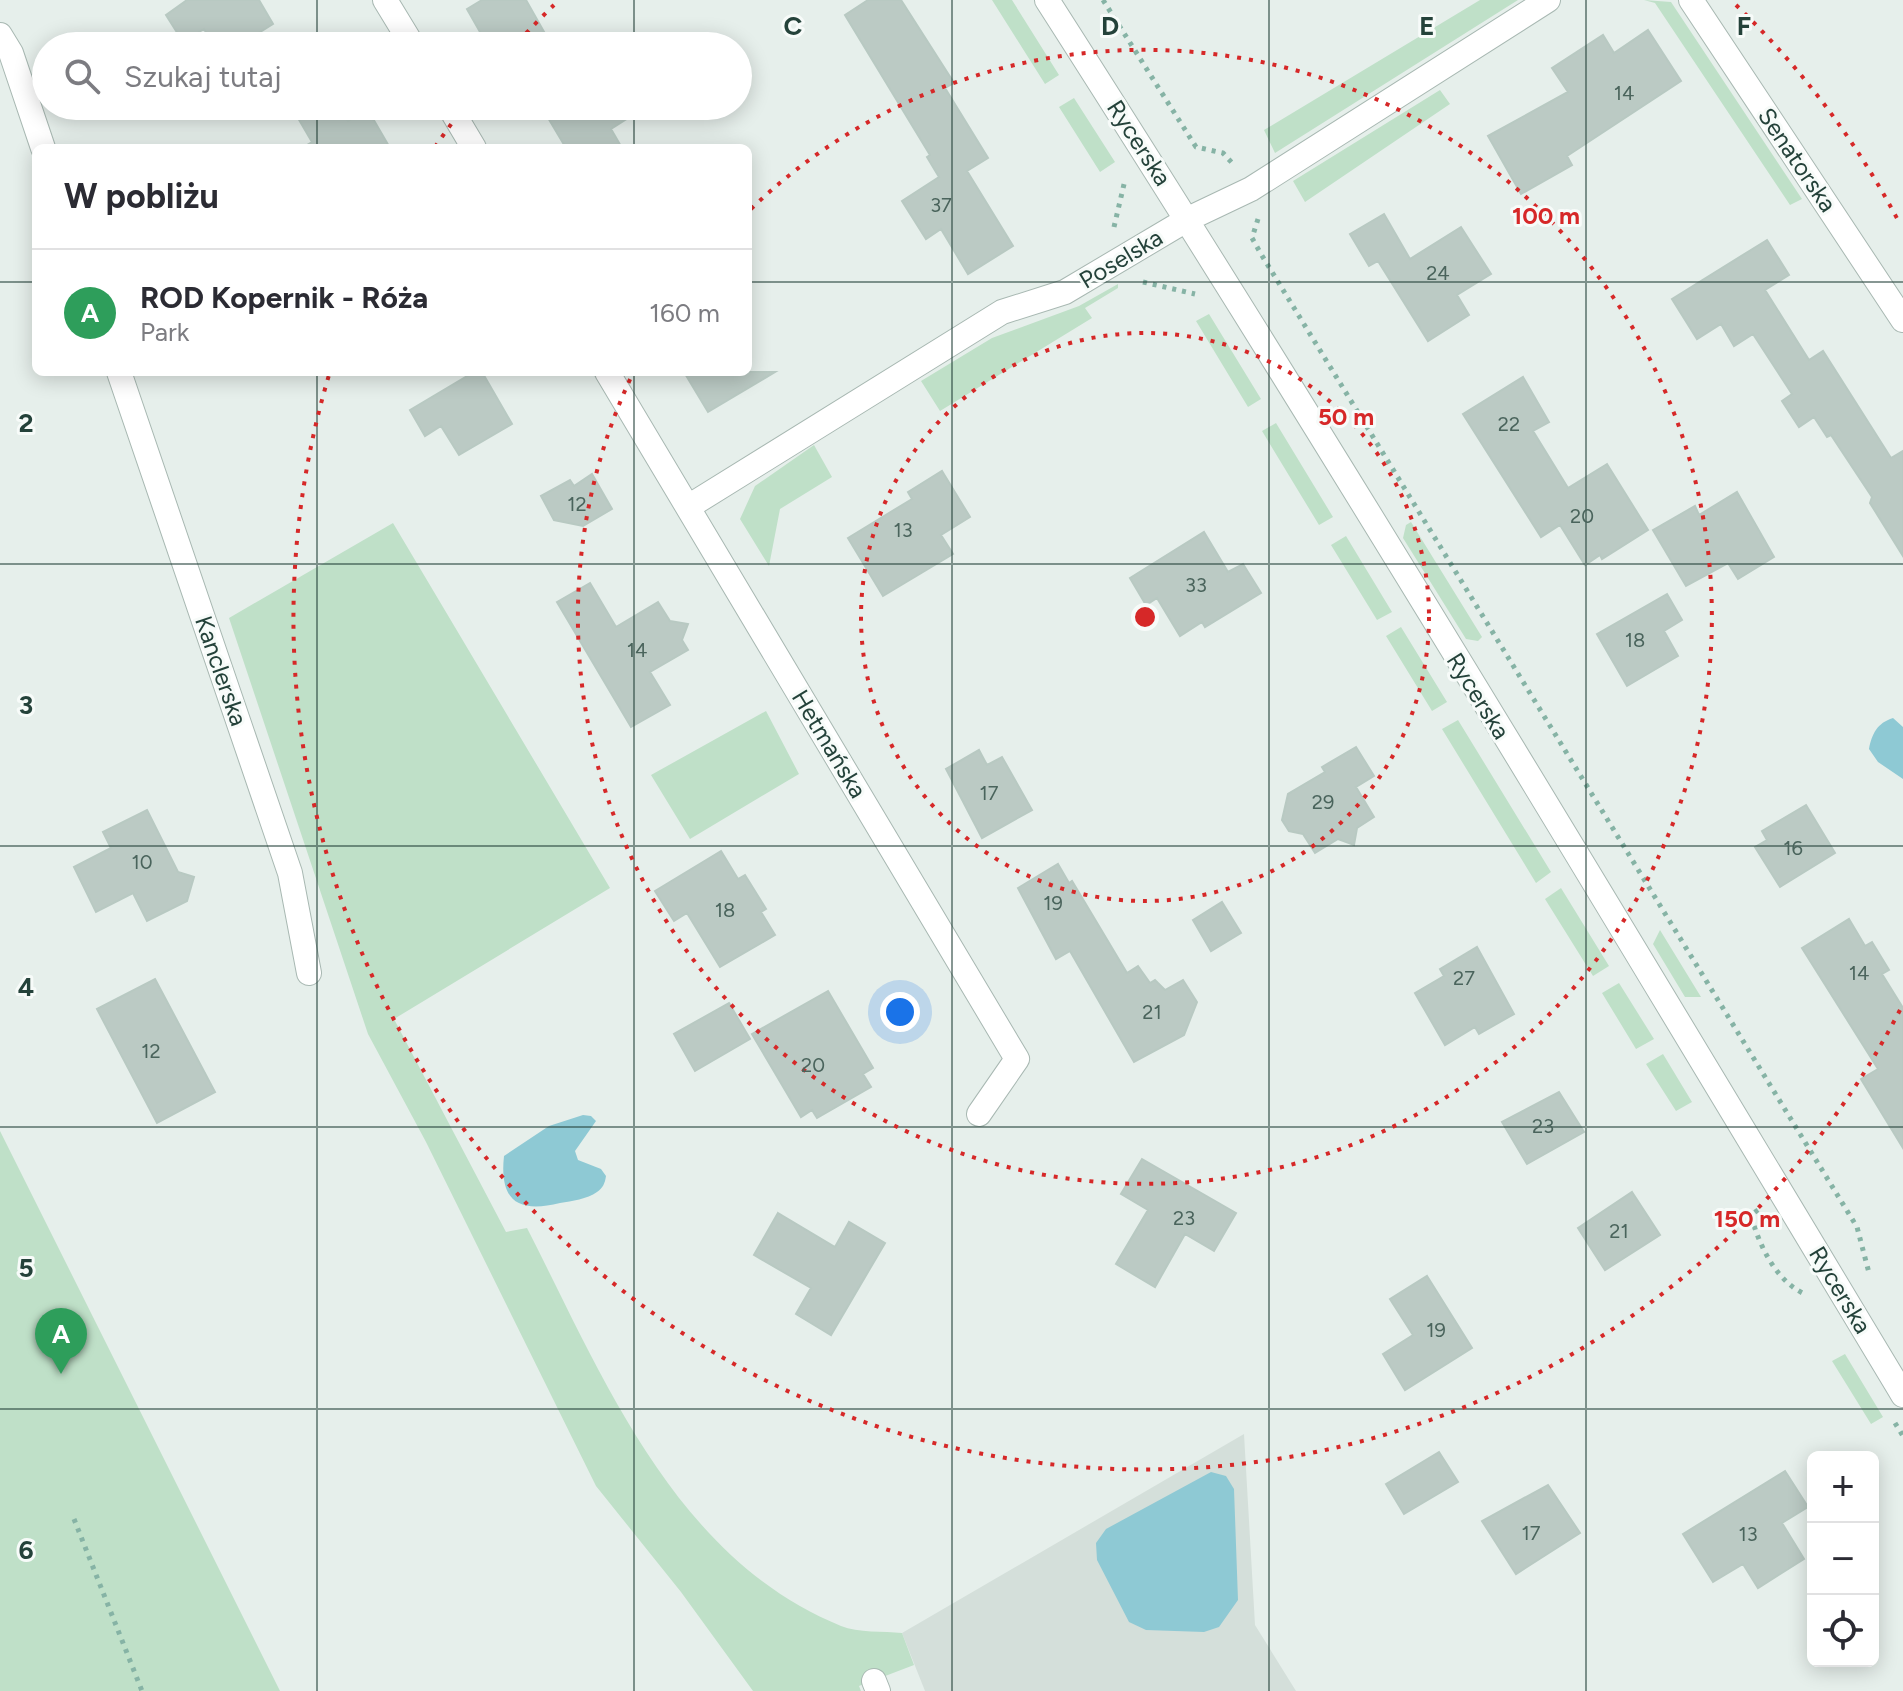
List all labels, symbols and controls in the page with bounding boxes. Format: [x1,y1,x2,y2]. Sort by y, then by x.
text: C [784,10,803,42]
text: D [1101,10,1119,42]
text: E [1419,10,1435,42]
text: F [1737,10,1751,42]
search box [32,32,752,120]
icon: search [60,54,104,98]
text: Szukaj tutaj [124,58,282,95]
house number: 14 [1614,81,1634,105]
street label: Rycerska [1101,94,1178,191]
street label: Senatorska [1752,102,1843,217]
text: W pobliżu [64,176,219,217]
house number: 37 [930,193,952,217]
text: 100 m [1512,201,1580,230]
street label: Poselska [1074,222,1168,295]
house number: 24 [1426,261,1450,285]
text: ROD Kopernik - Róża [140,279,428,316]
text: A [81,297,99,329]
text: 160 m [649,297,720,329]
text: Park [140,316,189,348]
text: 50 m [1318,402,1374,431]
text: 2 [18,407,34,439]
house number: 22 [1498,412,1520,436]
house number: 12 [567,492,587,516]
house number: 20 [1570,504,1594,528]
house number: 13 [893,518,913,542]
house number: 33 [1185,573,1207,597]
centre of rings [1131,603,1159,631]
street label: Kanclerska [189,612,254,730]
house number: 18 [1625,628,1645,652]
house number: 14 [627,638,647,662]
street label: Rycerska [1441,647,1516,744]
street label: Hetmańska [786,684,873,803]
text: 3 [19,689,33,721]
house number: 17 [980,781,999,805]
house number: 29 [1312,790,1334,814]
house number: 16 [1783,836,1803,860]
house number: 10 [131,850,153,874]
house number: 19 [1043,891,1063,915]
house number: 18 [715,898,735,922]
house number: 14 [1849,961,1869,985]
house number: 27 [1453,966,1475,990]
text: 4 [18,971,34,1003]
your location [880,992,920,1032]
house number: 21 [1142,1000,1162,1024]
house number: 12 [141,1039,161,1063]
house number: 20 [801,1053,825,1077]
house number: 23 [1532,1114,1554,1138]
text: 150 m [1714,1204,1780,1233]
house number: 23 [1173,1206,1195,1230]
house number: 21 [1609,1219,1629,1243]
street label: Rycerska [1803,1241,1878,1338]
text: 5 [18,1252,34,1284]
pin: A [35,1308,87,1374]
house number: 19 [1426,1318,1446,1342]
map controls [1807,1451,1879,1667]
button: + [1807,1451,1879,1523]
house number: 17 [1522,1521,1541,1545]
house number: 13 [1738,1522,1758,1546]
button: − [1807,1523,1879,1595]
text: 6 [18,1534,34,1566]
button: locate [1807,1595,1879,1667]

